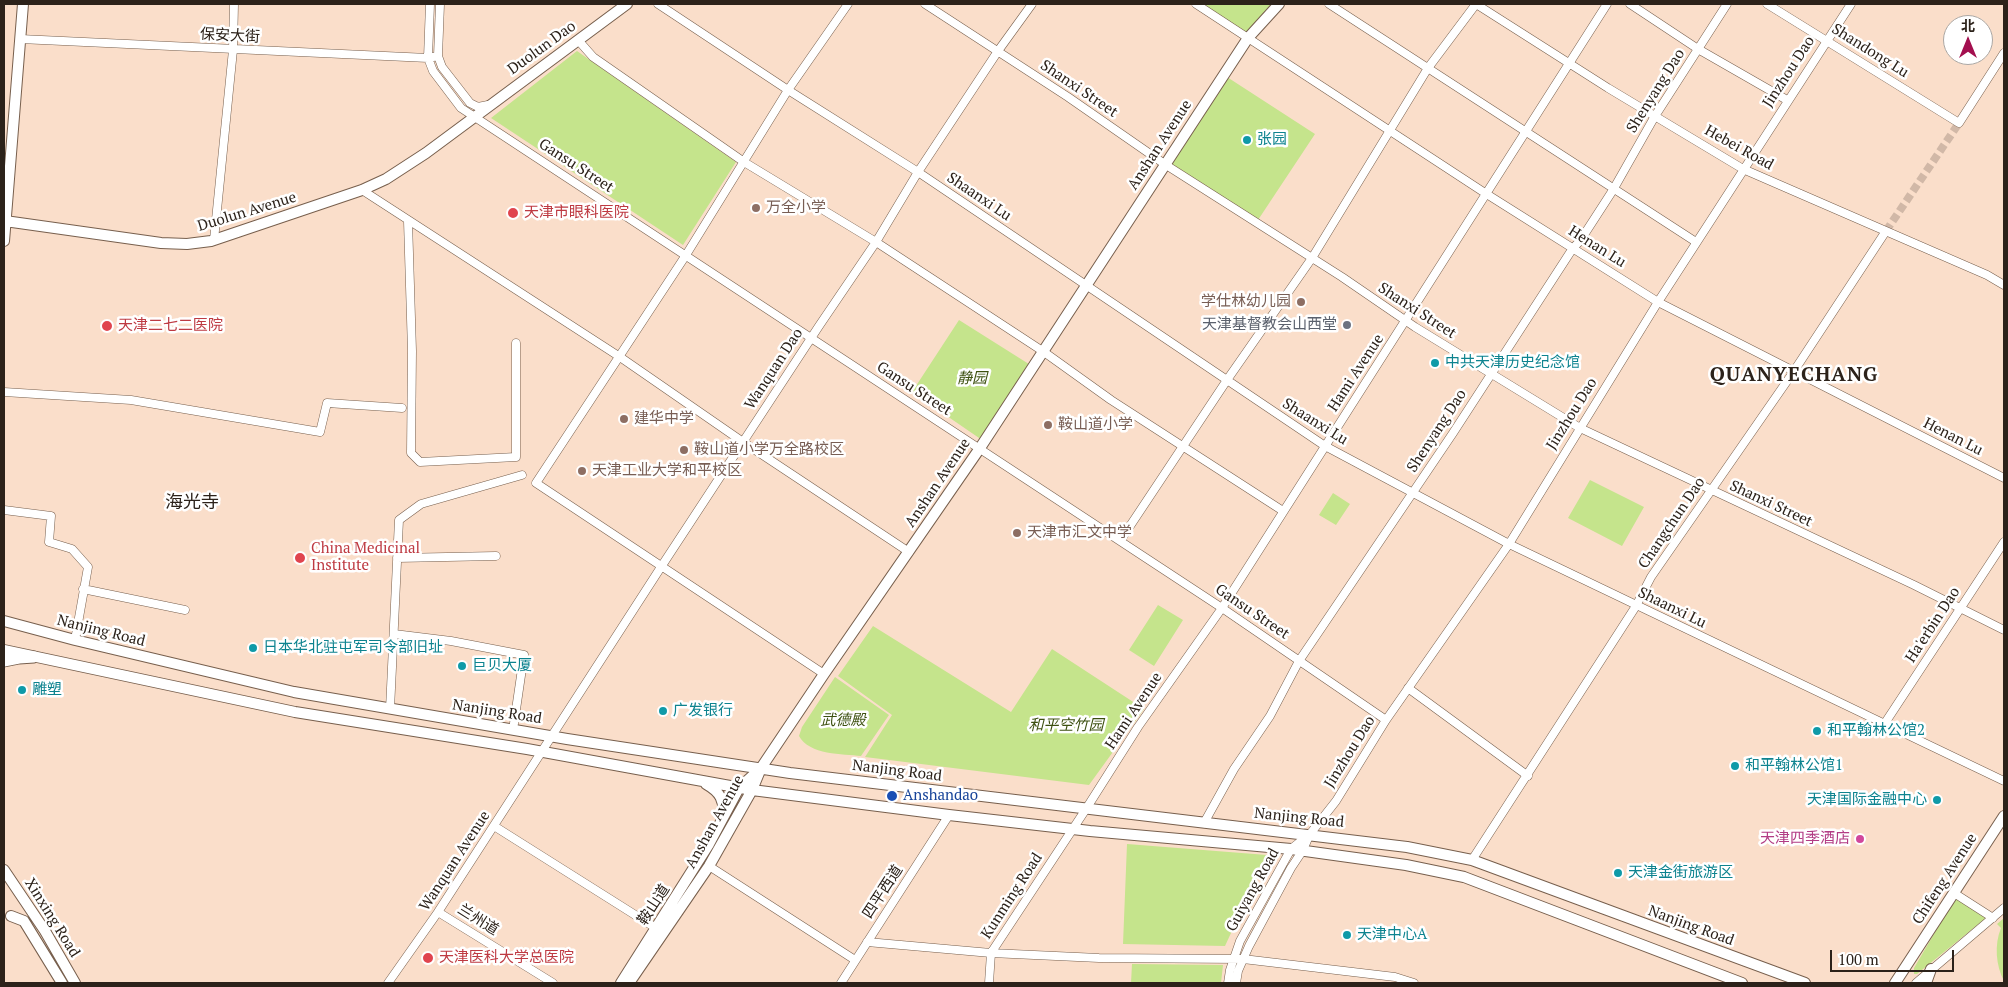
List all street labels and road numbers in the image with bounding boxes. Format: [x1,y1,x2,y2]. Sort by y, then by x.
street label: Duolun Dao [504,17,580,79]
street label: Shandong Lu [1828,20,1912,82]
street label: 保安大街 [200,25,260,47]
street label: Jinzhou Dao [1759,33,1819,111]
street label: Shenyang Dao [1623,46,1689,136]
street label: Shanxi Street [1037,57,1121,121]
street label: Anshan Avenue [1124,97,1196,193]
street label: Hebei Road [1701,122,1777,174]
street label: Gansu Street [535,135,617,197]
street label: Shaanxi Lu [943,169,1015,225]
street label: Duolun Avenue [195,188,299,236]
street label: Henan Lu [1565,222,1629,272]
street label: Shanxi Street [1375,279,1459,343]
street label: Wanquan Dao [741,325,807,413]
street label: Hami Avenue [1324,331,1388,415]
street label: Gansu Street [873,358,955,420]
street label: Jinzhou Dao [1543,375,1601,453]
street label: Shenyang Dao [1403,386,1471,476]
street label: Shaanxi Lu [1279,395,1351,449]
street label: Henan Lu [1920,414,1986,460]
street label: Anshan Avenue [902,435,974,531]
street label: Changchun Dao [1635,474,1709,572]
street label: Shanxi Street [1727,477,1815,531]
street label: Gansu Street [1211,581,1293,643]
street label: Shaanxi Lu [1635,584,1709,632]
street label: Ha'erbin Dao [1902,584,1964,666]
street label: Nanjing Road [55,611,147,651]
street label: Hami Avenue [1102,669,1166,753]
street label: Nanjing Road [451,696,543,728]
street label: Jinzhou Dao [1321,713,1379,791]
street label: Nanjing Road [851,757,943,785]
street label: Anshan Avenue [682,772,748,872]
street label: Nanjing Road [1253,804,1345,832]
street label: Wanquan Avenue [416,808,494,914]
street label: Chifeng Avenue [1909,830,1981,928]
street label: Guiyang Road [1223,845,1283,935]
street label: Kunming Road [978,850,1046,942]
street label: 四平西道 [859,862,907,922]
street label: Xinxing Road [21,875,83,961]
street label: 鞍山道 [634,881,674,929]
street label: 兰州道 [454,900,502,940]
street label: Nanjing Road [1646,902,1736,950]

